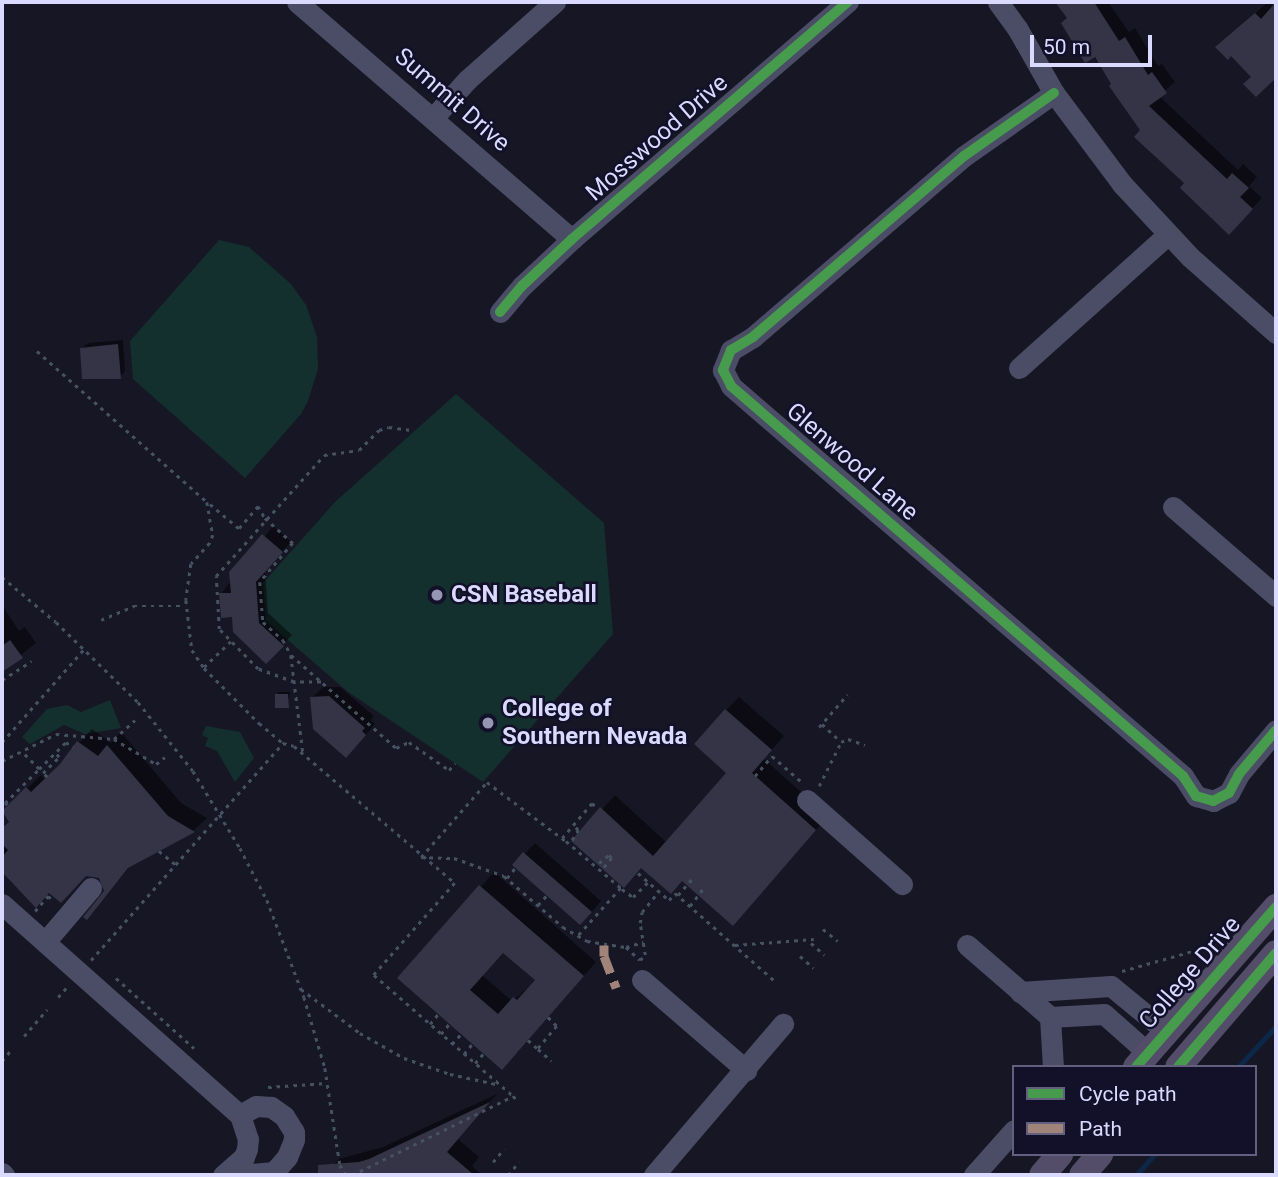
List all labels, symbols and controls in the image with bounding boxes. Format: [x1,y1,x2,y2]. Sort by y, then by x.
scale bar [1033,21,1156,65]
text: 50 m [1043,35,1090,59]
street label: Summit Drive [389,42,515,158]
street label: Mosswood Drive [580,69,734,207]
street label: Glenwood Lane [780,397,924,527]
place label: CSN Baseball [451,581,597,609]
marker: CSN Baseball [429,587,445,603]
place label: College of Southern Nevada [502,695,687,751]
marker: College of Southern Nevada [480,715,496,731]
street label: College Drive [1133,911,1247,1035]
legend [1012,1065,1257,1156]
text: Cycle path [1079,1082,1177,1106]
text: Path [1079,1117,1122,1141]

